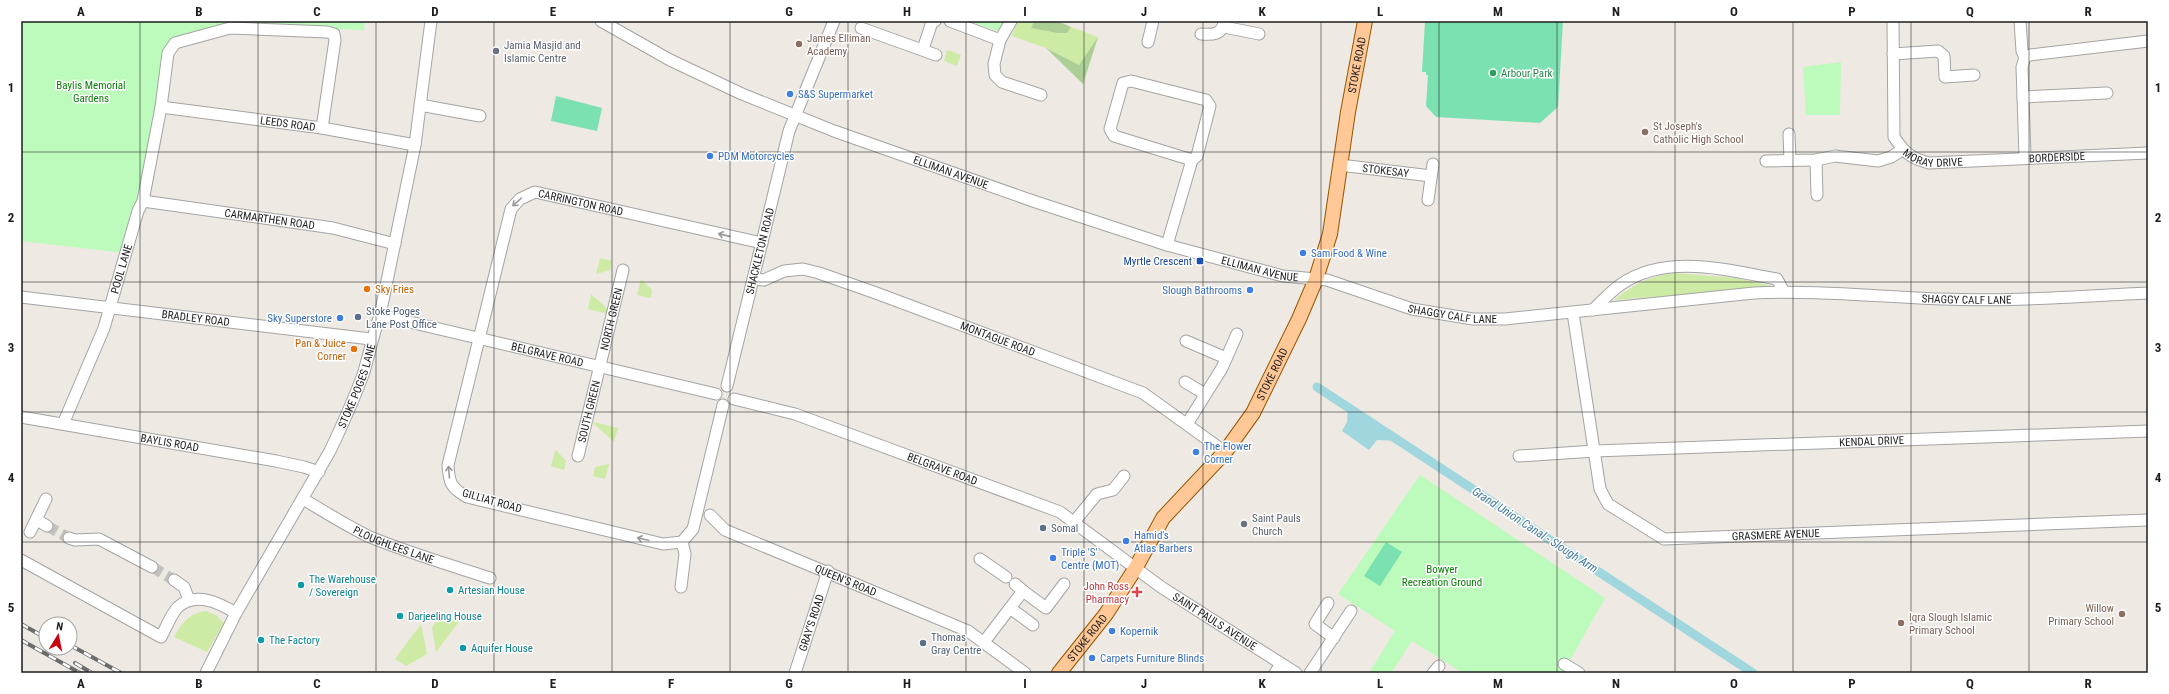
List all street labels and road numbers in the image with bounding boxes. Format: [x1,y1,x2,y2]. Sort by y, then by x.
street label: STOKE ROAD [1345,36,1368,94]
street label: LEEDS ROAD [259,114,316,134]
street label: MORAY DRIVE [1900,146,1964,170]
street label: BORDERSIDE [2028,149,2086,165]
street label: ELLIMAN AVENUE [912,153,991,192]
street label: STOKESAY [1362,161,1410,180]
street label: CARRINGTON ROAD [537,186,625,218]
street label: CARMARTHEN ROAD [224,206,316,232]
street label: SHACKLETON ROAD [743,206,777,295]
street label: POOL LANE [108,242,135,295]
street label: ELLIMAN AVENUE [1220,253,1299,284]
street label: NORTH GREEN [597,286,625,352]
street label: SHAGGY CALF LANE [1921,292,2012,306]
street label: SHAGGY CALF LANE [1406,302,1498,326]
street label: BRADLEY ROAD [161,307,231,329]
street label: MONTAGUE ROAD [959,319,1037,359]
street label: BELGRAVE ROAD [510,340,585,369]
street label: STOKE POGES LANE [335,342,378,430]
street label: STOKE ROAD [1254,346,1290,403]
street label: SOUTH GREEN [575,379,603,444]
street label: BAYLIS ROAD [140,431,200,454]
street label: KENDAL DRIVE [1839,433,1905,449]
street label: BELGRAVE ROAD [906,450,979,487]
street label: GILLIAT ROAD [461,486,523,516]
street label: PLOUGHLEES LANE [351,523,436,566]
street label: GRASMERE AVENUE [1732,526,1821,543]
street label: QUEEN'S ROAD [813,562,879,599]
street label: SAINT PAULS AVENUE [1171,590,1260,653]
street label: GRAY'S ROAD [796,592,827,653]
street label: STOKE ROAD [1064,612,1110,664]

